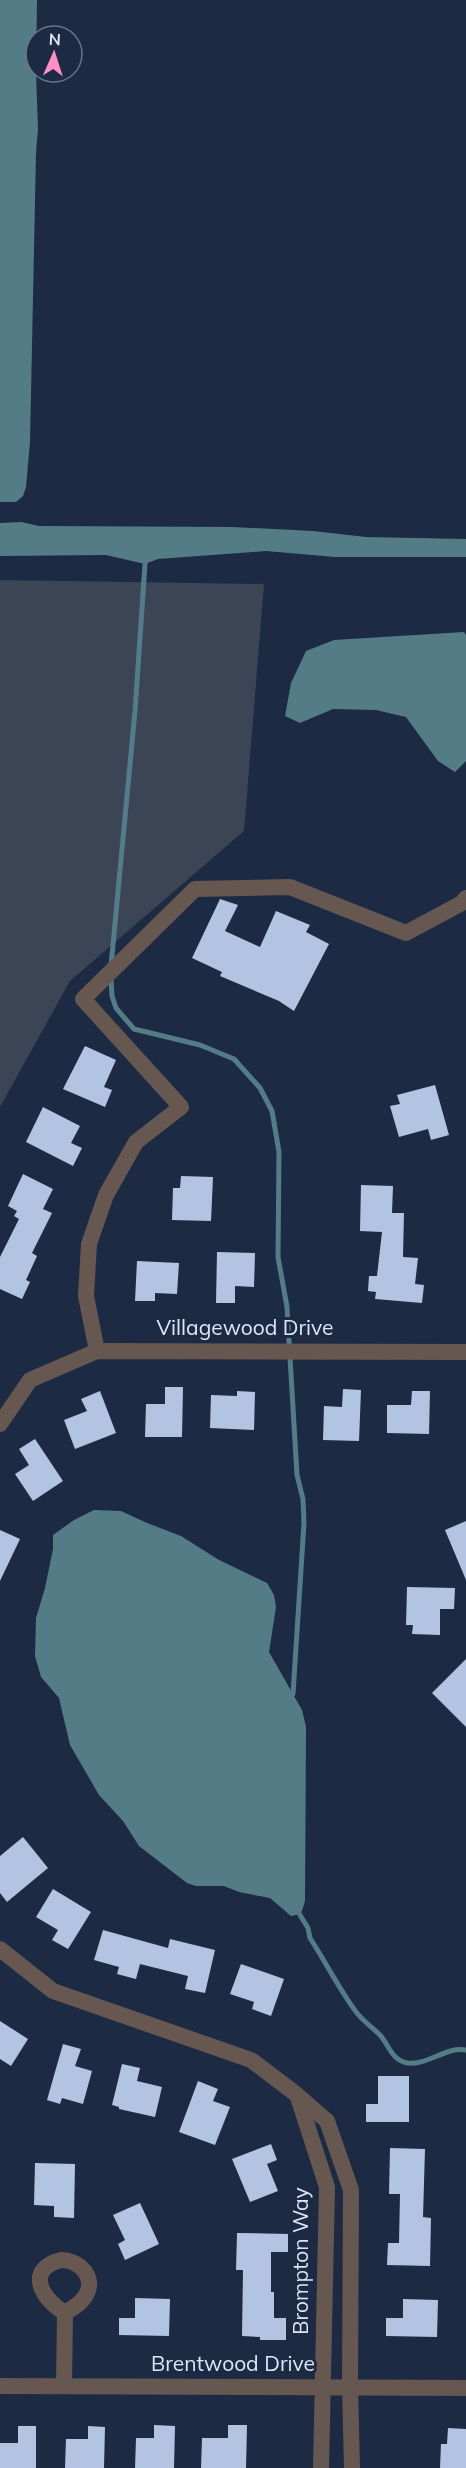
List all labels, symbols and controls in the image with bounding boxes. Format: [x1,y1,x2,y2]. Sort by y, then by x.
north arrow [24,24,84,84]
text: N [48,29,61,49]
street label: Villagewood Drive [156,1314,334,1340]
street label: Brompton Way [287,2187,313,2335]
street label: Brentwood Drive [151,2350,315,2376]

